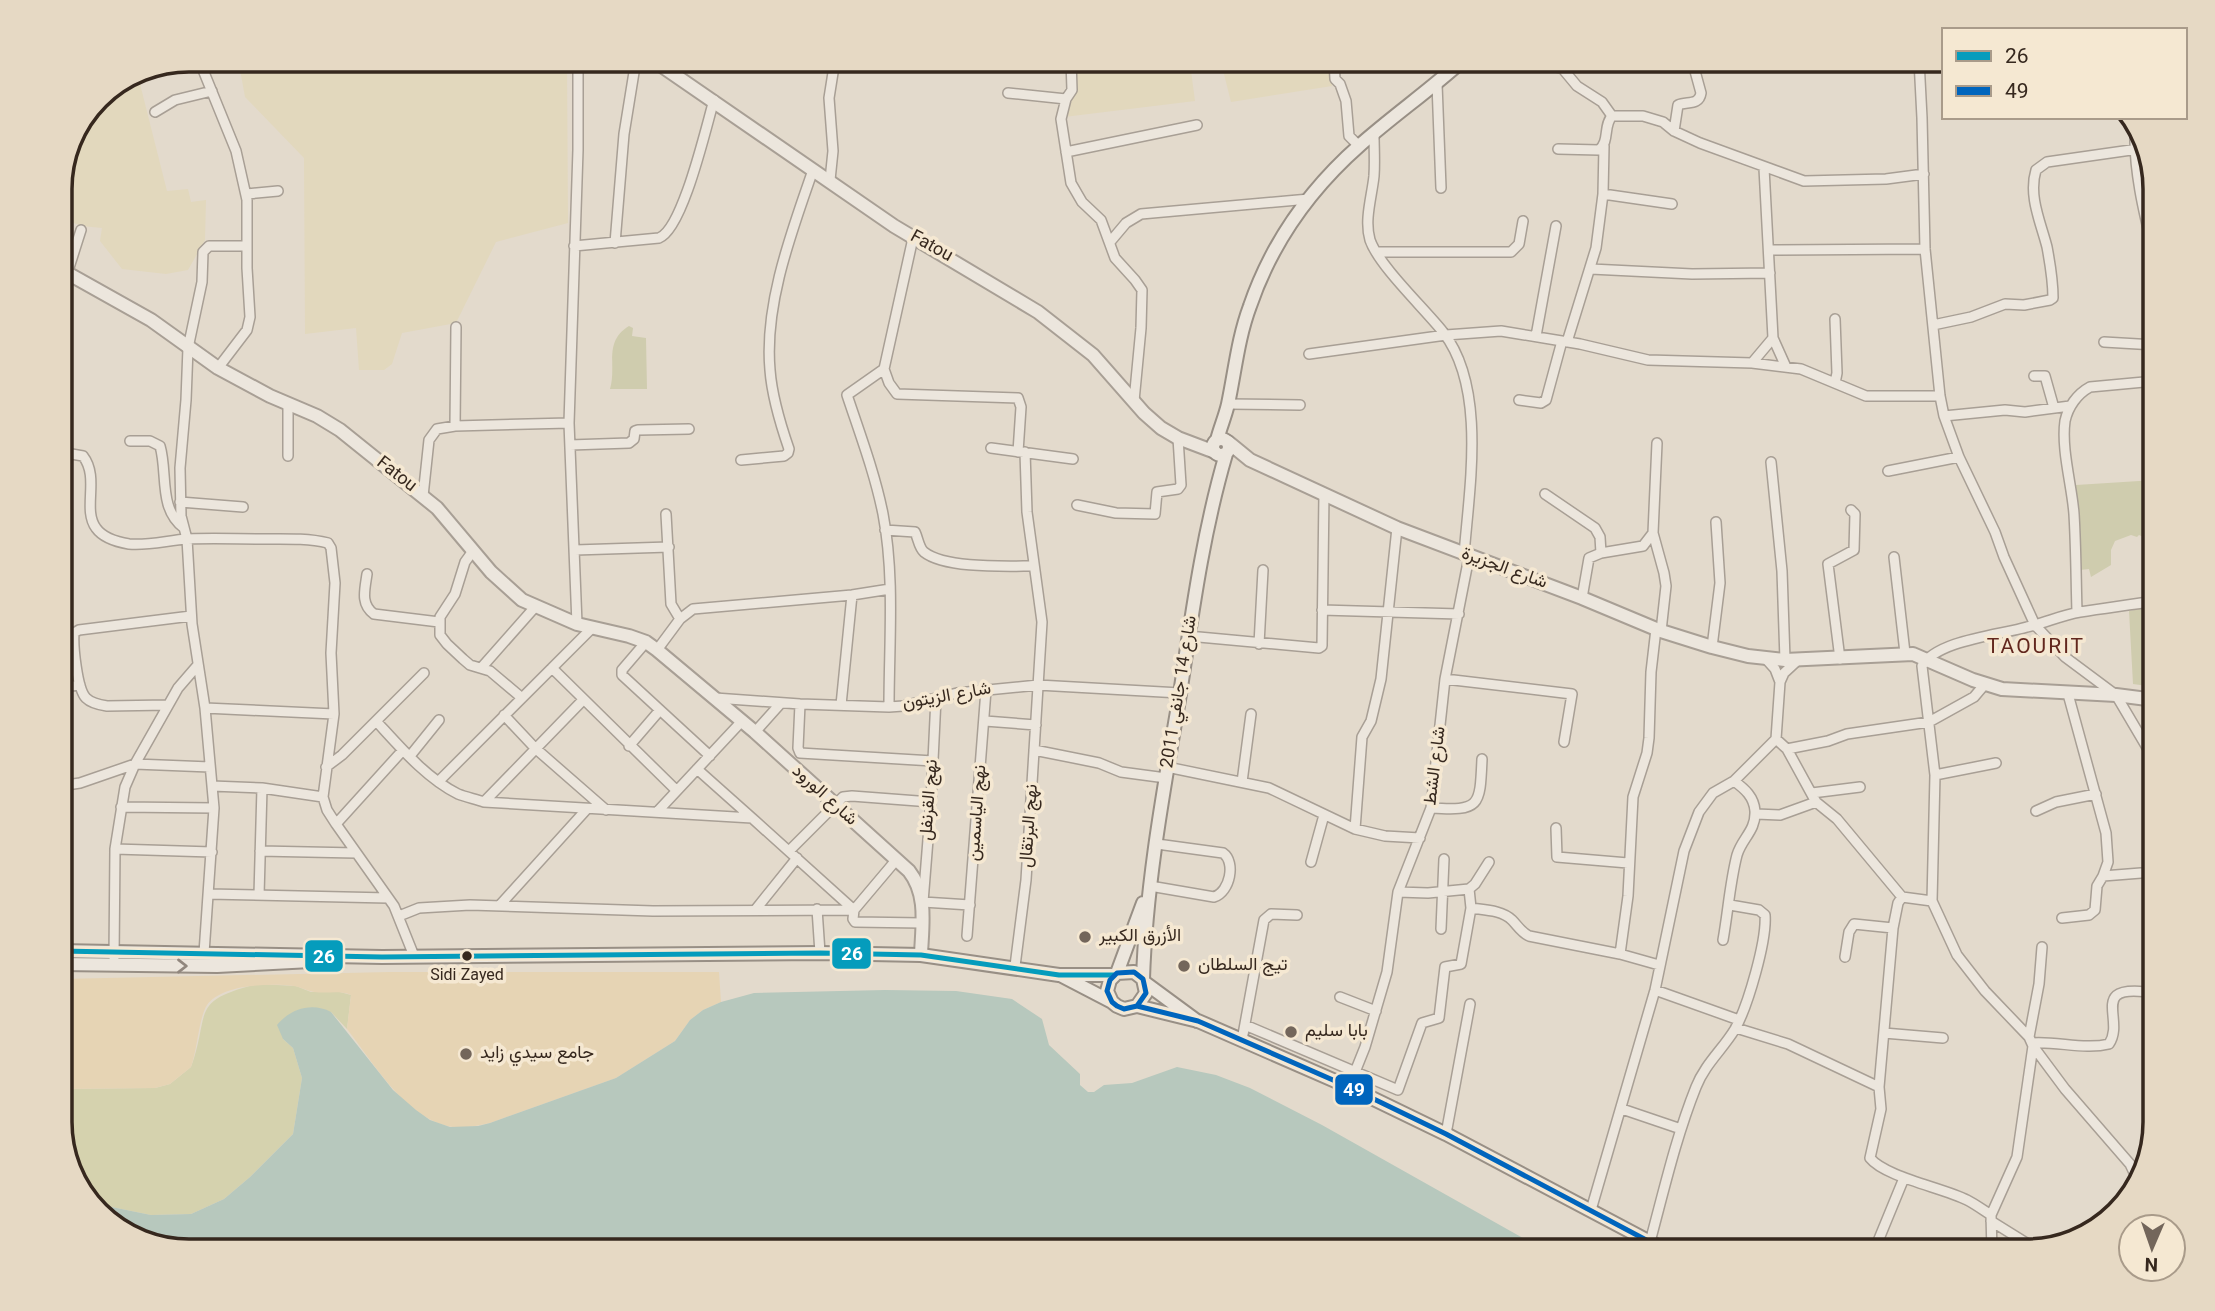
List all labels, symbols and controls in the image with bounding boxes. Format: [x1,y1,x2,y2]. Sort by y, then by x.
legend [1942,28,2187,119]
text: 26 [2005,41,2029,74]
text: 49 [2005,76,2029,109]
street label: Fatou [904,224,958,270]
street label: Fatou [370,450,422,500]
street label: شارع الجزيرة [1457,540,1551,598]
street label: شارع 14 جانفي 2011 [1154,614,1206,770]
district label: TAOURIT [1987,631,2085,664]
street label: شارع الزيتون [900,675,994,719]
street label: شارع الشط [1417,725,1455,807]
street label: نهج القرنفل [913,758,947,842]
street label: شارع الورود [785,759,863,833]
street label: نهج الياسمين [961,764,995,862]
street label: نهج البرتقال [1013,783,1047,869]
place label: الأزرق الكبير [1098,923,1181,951]
marker: الأزرق الكبير [1077,929,1093,945]
line badge: 26 [831,937,872,970]
line badge: 26 [304,939,344,973]
text: 26 [841,941,863,970]
text: 26 [313,944,335,973]
marker: Sidi Zayed [460,949,474,963]
place label: تيج السلطان [1198,952,1288,980]
one-way arrow [178,958,188,974]
marker: تيج السلطان [1176,958,1192,974]
place label: Sidi Zayed [430,964,504,989]
place label: بابا سليم [1305,1018,1368,1046]
marker: بابا سليم [1283,1024,1299,1040]
place label: جامع سيدي زايد [480,1040,594,1068]
marker: جامع سيدي زايد [458,1046,474,1062]
line badge: 49 [1334,1073,1374,1106]
text: 49 [1343,1077,1365,1106]
north arrow [2117,1213,2187,1283]
text: N [2144,1248,2159,1277]

